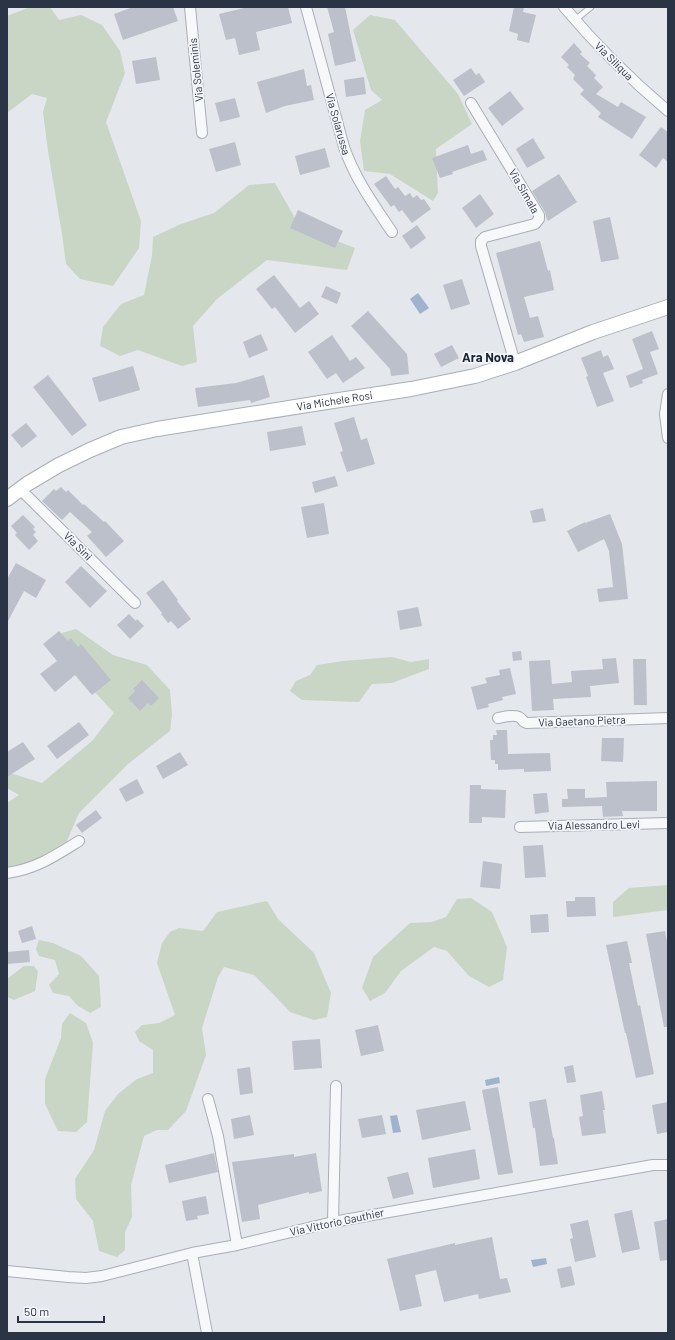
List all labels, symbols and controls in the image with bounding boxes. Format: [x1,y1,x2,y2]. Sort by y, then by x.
street label: Via Soleminis [186,38,205,102]
street label: Via Siliqua [592,39,636,83]
street label: Via Solarussa [323,91,353,156]
street label: Via Simala [507,166,542,215]
district label: Ara Nova [462,349,514,365]
street label: Via Michele Rosi [296,388,374,413]
street label: Via Sini [61,529,95,563]
street label: Via Gaetano Pietra [538,712,626,729]
street label: Via Alessandro Levi [548,817,640,832]
street label: Via Vittorio Gauthier [289,1205,385,1238]
scale bar [18,1298,104,1324]
text: 50 m [24,1304,49,1318]

